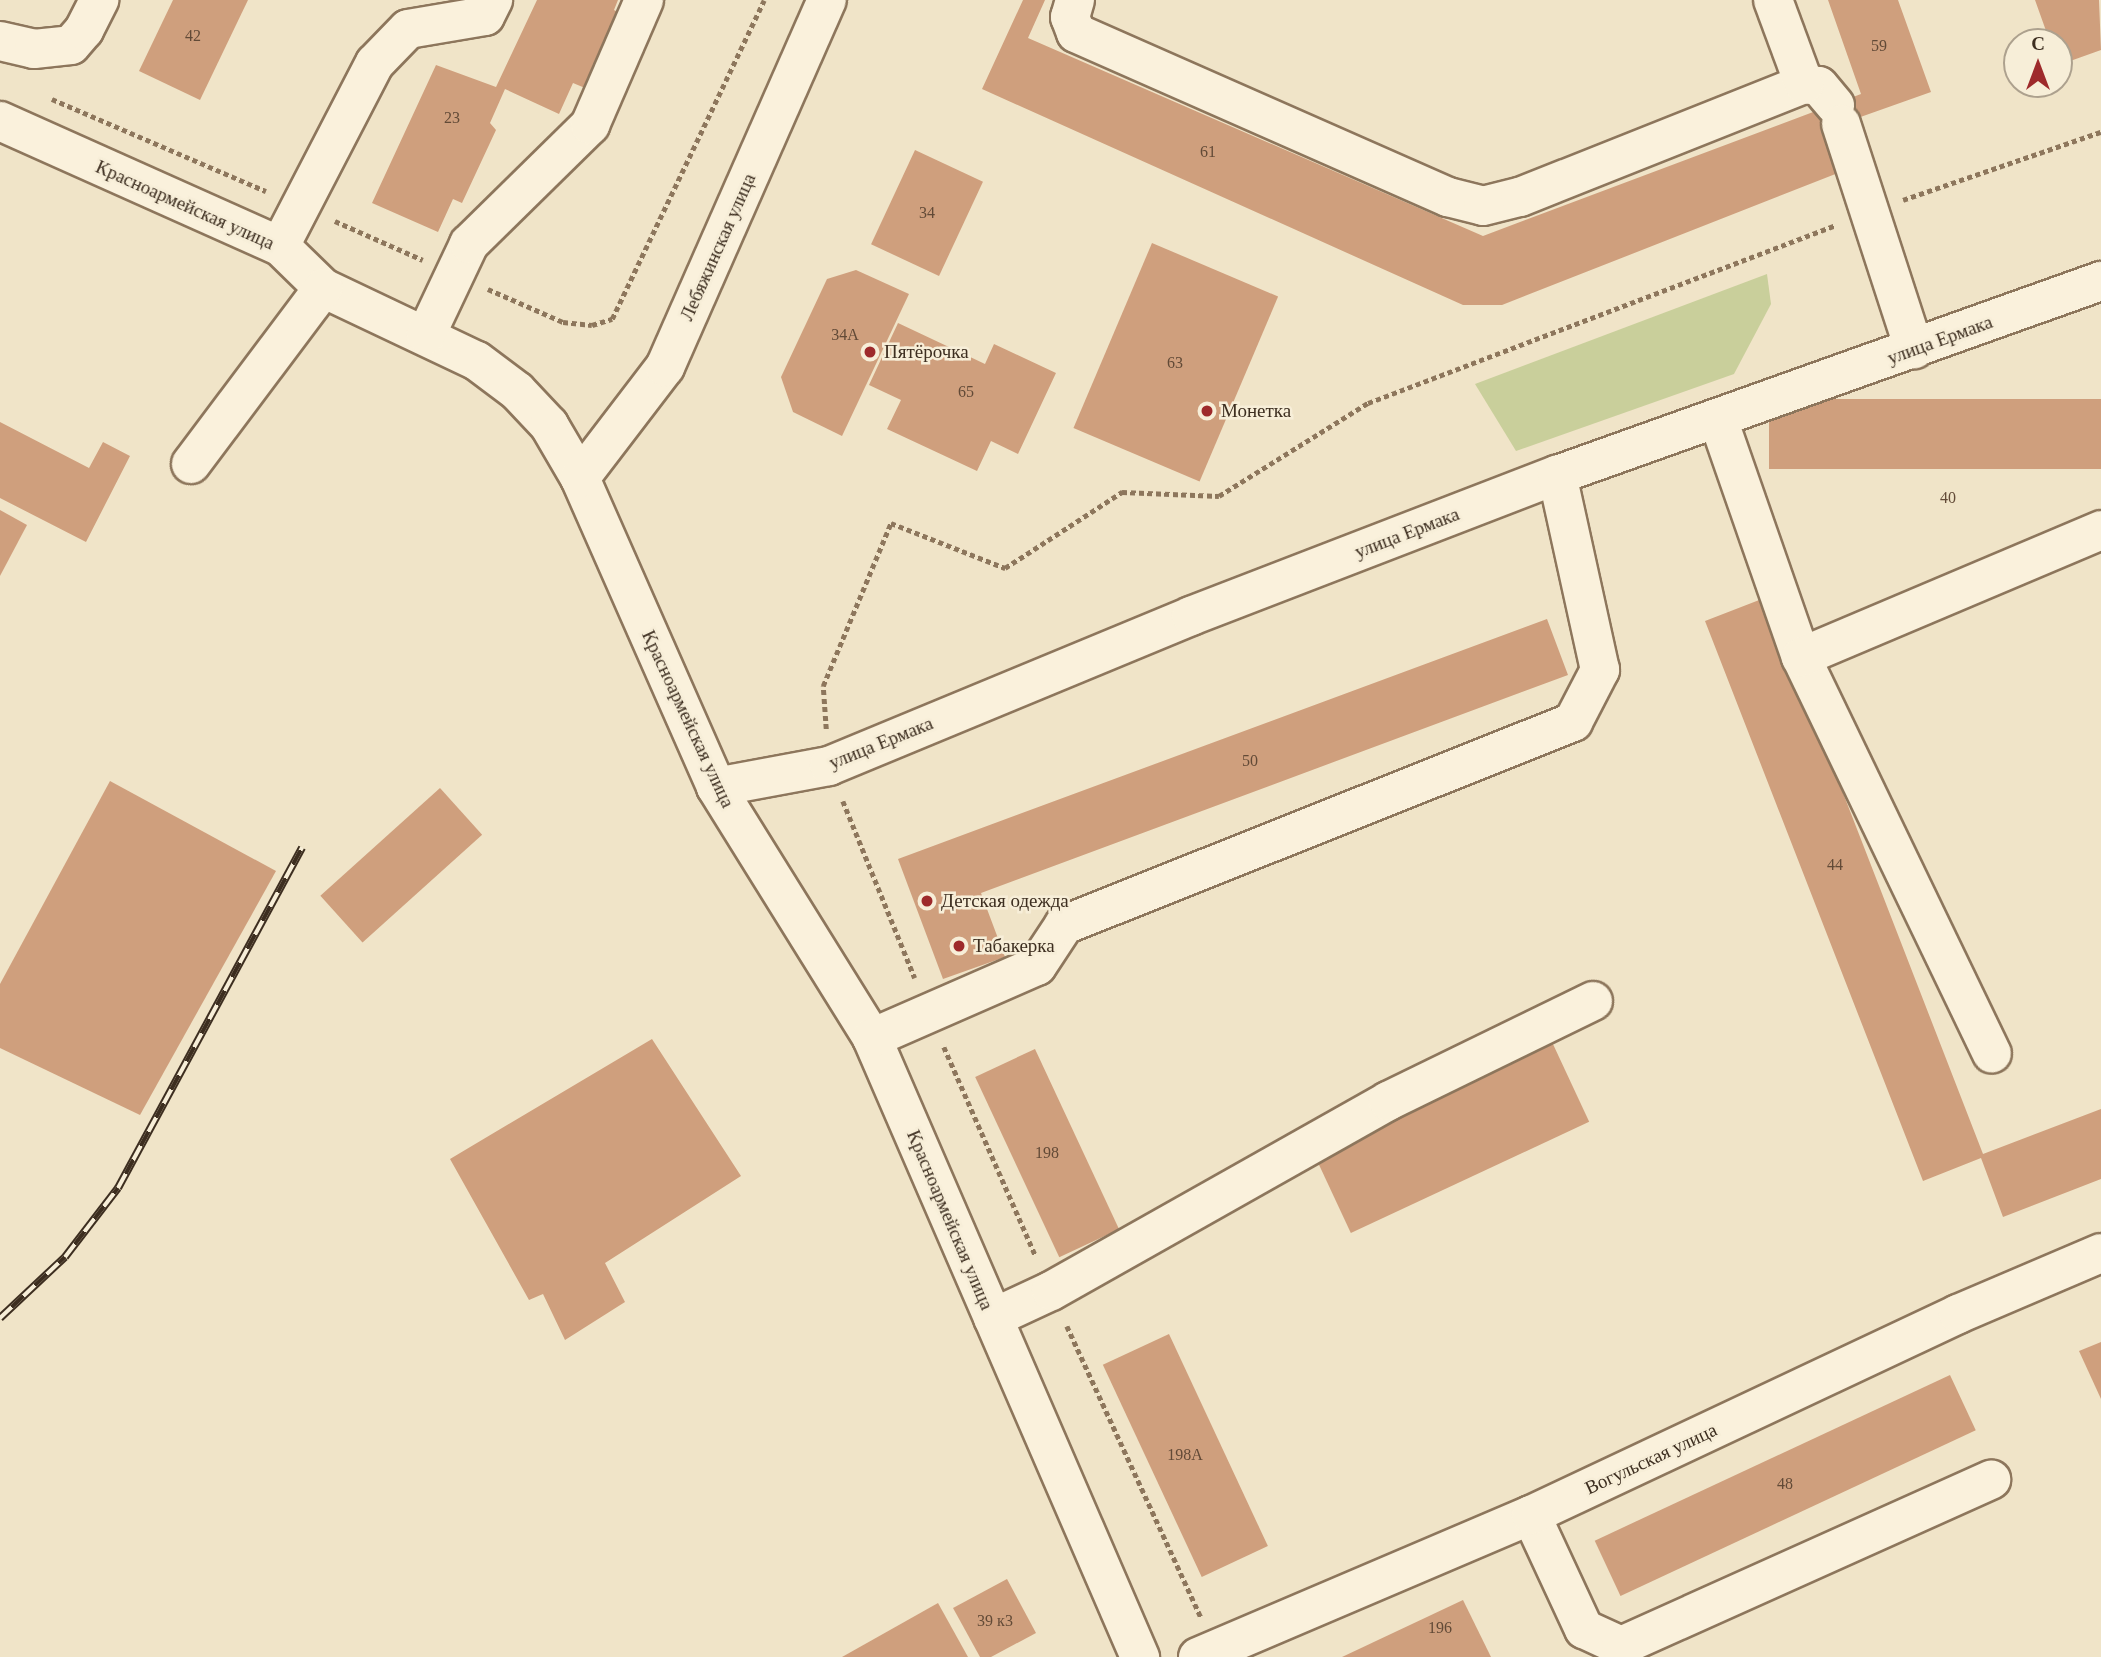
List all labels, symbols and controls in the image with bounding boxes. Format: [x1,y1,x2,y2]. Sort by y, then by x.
house number: 42 [185,26,201,46]
north arrow [2003,28,2073,98]
text: С [2031,33,2045,54]
house number: 59 [1871,36,1887,56]
house number: 23 [444,108,460,128]
house number: 61 [1200,142,1216,162]
street label: Красноармейская улица [92,155,278,255]
street label: Лебяжинская улица [675,170,761,324]
house number: 34 [919,203,935,223]
street label: улица Ермака [1884,310,1996,370]
house number: 34А [831,325,859,345]
place label: Пятёрочка [884,341,969,363]
marker: Пятёрочка [862,344,878,360]
house number: 63 [1167,353,1183,373]
house number: 65 [958,382,974,402]
place label: Монетка [1221,400,1291,422]
marker: Монетка [1199,403,1215,419]
house number: 40 [1940,488,1956,508]
street label: улица Ермака [1351,503,1463,563]
street label: Красноармейская улица [637,627,739,811]
street label: улица Ермака [826,712,936,774]
house number: 50 [1242,751,1258,771]
house number: 44 [1827,855,1843,875]
place label: Детская одежда [941,890,1069,912]
marker: Детская одежда [919,893,935,909]
place label: Табакерка [973,935,1055,957]
marker: Табакерка [951,938,967,954]
street label: Красноармейская улица [902,1127,998,1313]
house number: 198 [1035,1143,1059,1163]
street label: Вогульская улица [1581,1418,1721,1500]
house number: 198А [1167,1445,1203,1465]
house number: 48 [1777,1474,1793,1494]
house number: 39 к3 [977,1611,1013,1631]
house number: 196 [1428,1618,1452,1638]

